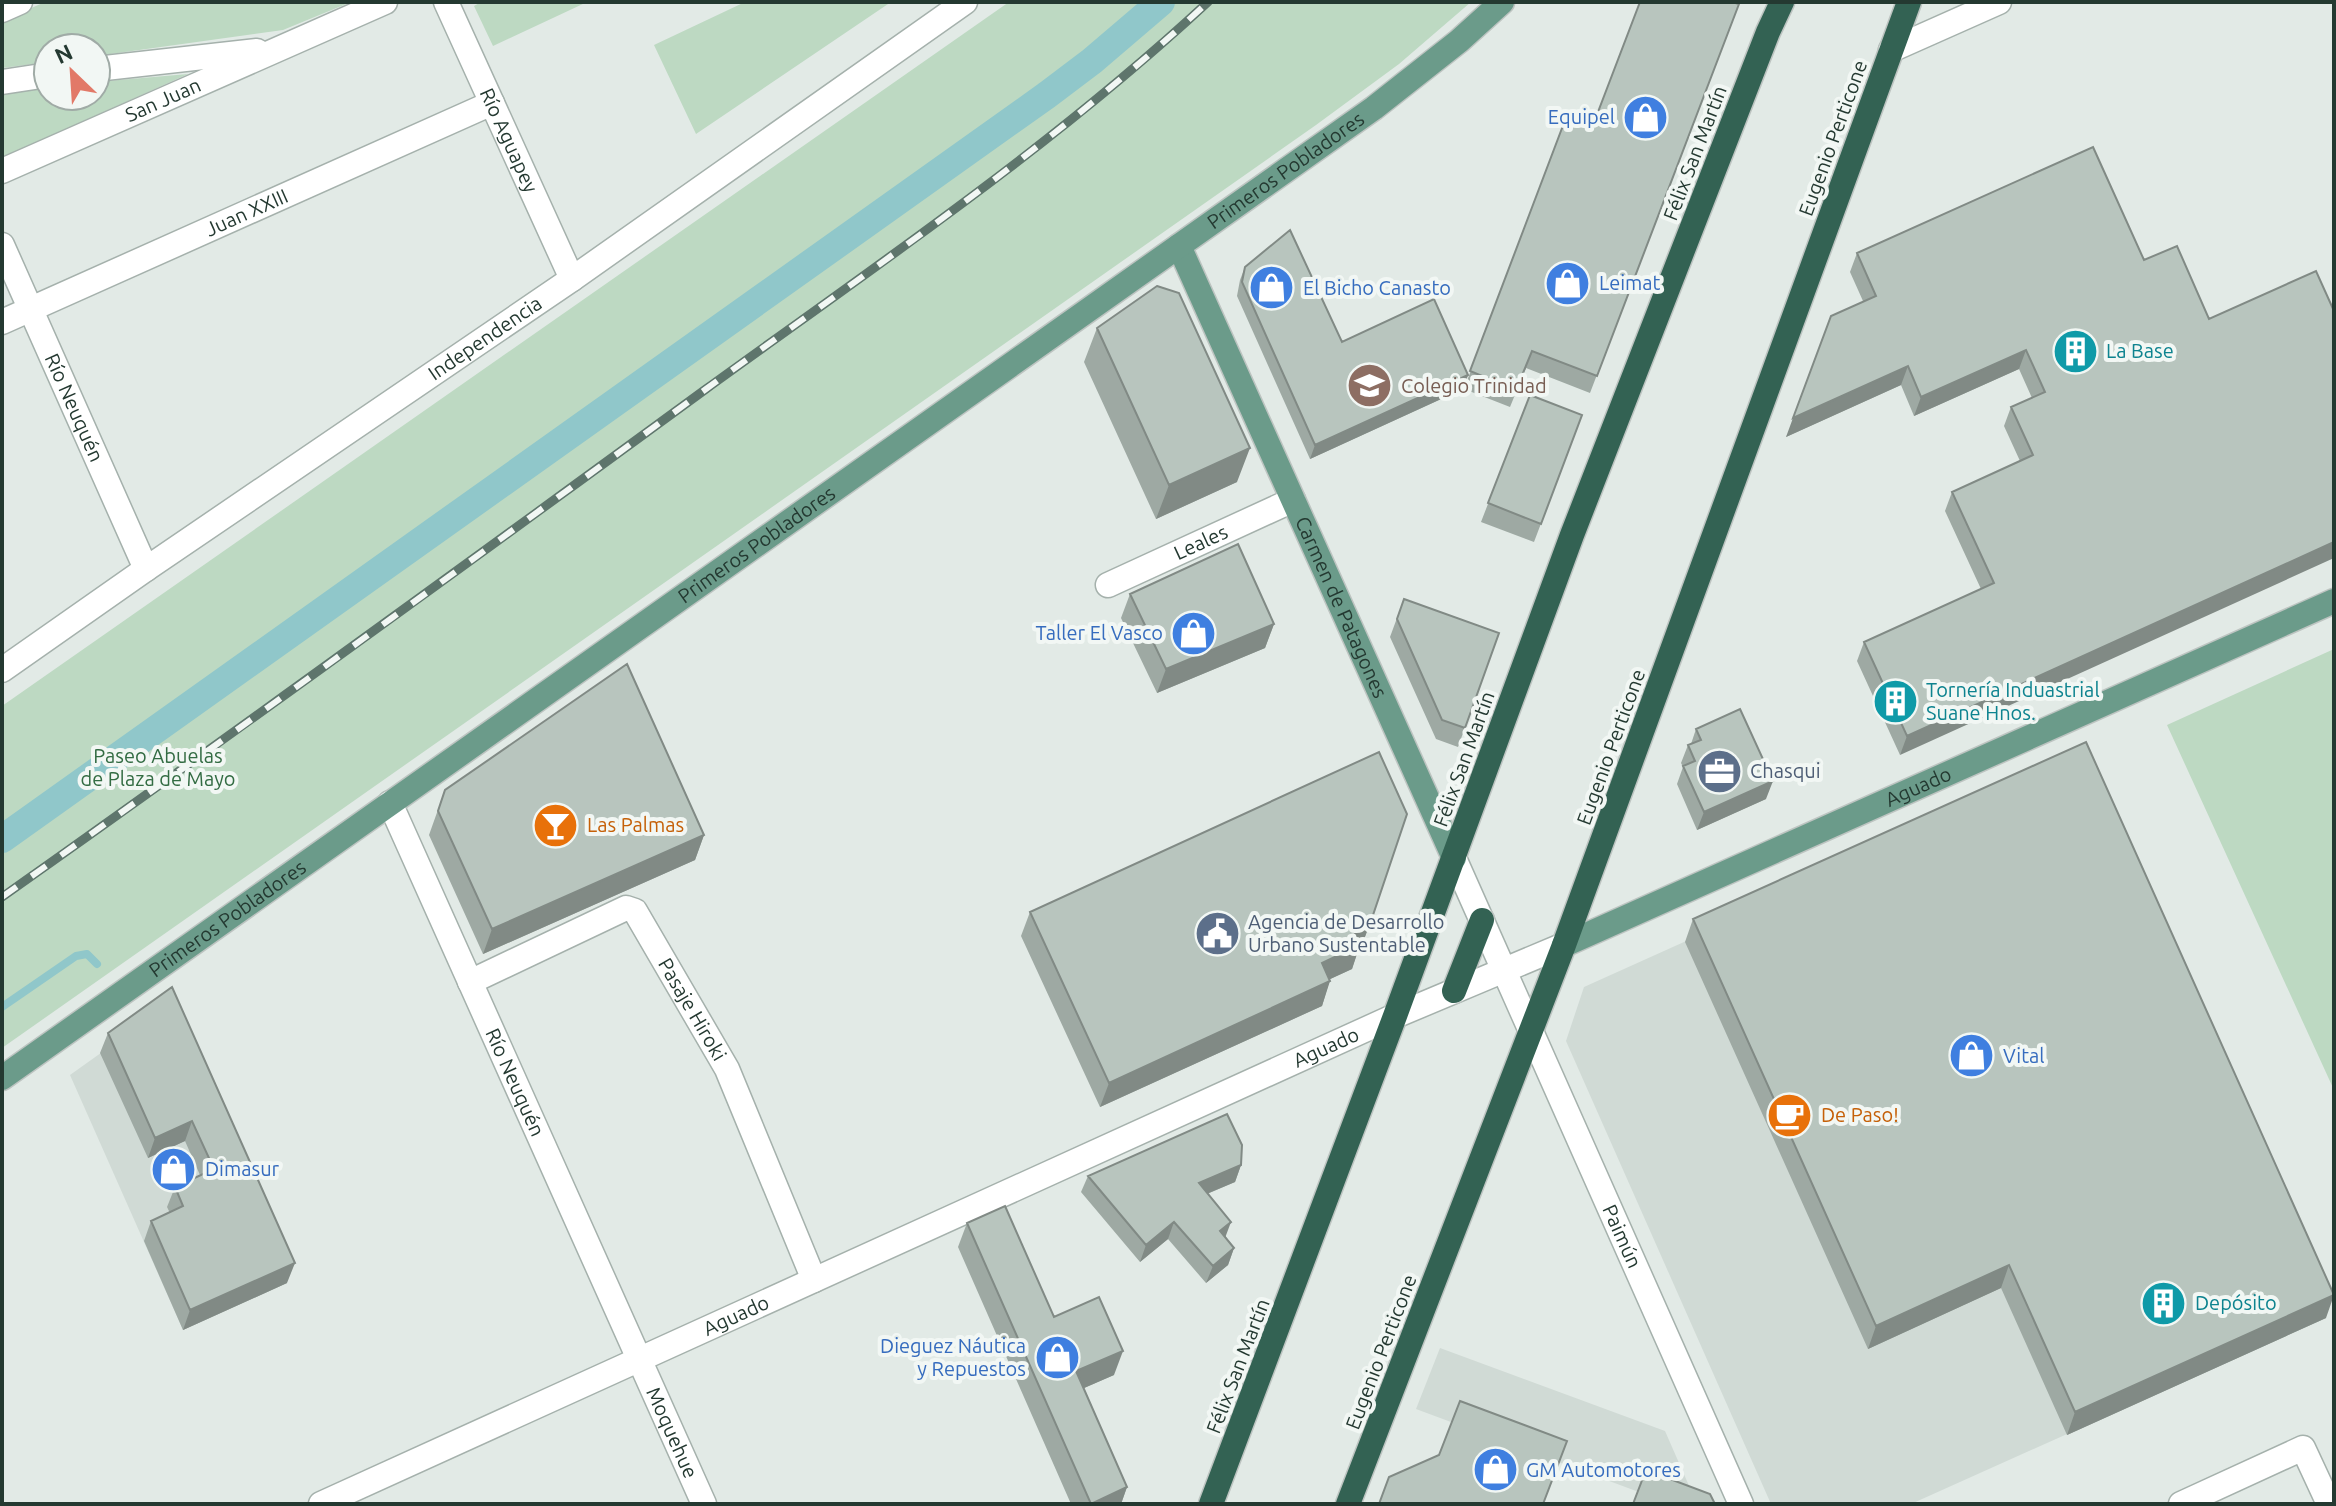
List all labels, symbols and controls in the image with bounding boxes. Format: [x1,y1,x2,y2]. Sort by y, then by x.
north arrow [32,32,112,112]
text: N [51,39,76,68]
street label: Eugenio Perticone [1794,57,1871,219]
street label: San Juan [122,73,204,126]
street label: Félix San Martín [1658,82,1731,223]
street label: Río Aguapey [476,84,543,196]
shop icon: Equipel [1622,93,1670,141]
place label: Equipel [1548,105,1615,128]
street label: Primeros Pobladores [1202,107,1368,233]
street label: Juan XXIII [202,184,291,241]
shop icon: Leimat [1544,259,1592,307]
shop icon: El Bicho Canasto [1248,264,1296,312]
place label: Leimat [1599,271,1661,294]
place label: El Bicho Canasto [1303,276,1451,299]
street label: Independencia [424,291,546,384]
building icon: La Base [2051,327,2099,375]
place label: La Base [2106,339,2174,362]
street label: Río Neuquén [41,350,109,465]
school or university icon: Colegio Trinidad [1346,362,1394,410]
place label: Colegio Trinidad [1401,374,1547,397]
street label: Primeros Pobladores [673,481,839,607]
street label: Carmen de Patagones [1291,513,1392,701]
street label: Leales [1170,520,1231,564]
shop icon: Taller El Vasco [1170,609,1218,657]
place label: Taller El Vasco [1035,621,1163,644]
street label: Eugenio Perticone [1572,666,1649,828]
building icon: Tornería Induastrial Suane Hnos. [1871,677,1919,725]
place label: Tornería Induastrial Suane Hnos. [1926,678,2100,724]
street label: Félix San Martín [1428,688,1499,830]
park label: Paseo Abuelas de Plaza de Mayo [80,744,236,790]
office icon: Chasqui [1695,747,1743,795]
place label: Chasqui [1750,759,1821,782]
street label: Aguado [1882,762,1955,811]
bar icon: Las Palmas [532,801,580,849]
place label: Las Palmas [587,813,684,836]
street label: Primeros Pobladores [144,855,310,982]
public building icon: Agencia de Desarrollo Urbano Sustentable [1193,909,1241,957]
place label: Agencia de Desarrollo Urbano Sustentable [1248,910,1444,956]
street label: Pasaje Hiroki [654,954,731,1064]
street label: Aguado [1289,1022,1362,1072]
street label: Río Neuquén [481,1024,550,1140]
shop icon: Vital [1948,1032,1996,1080]
place label: Vital [2003,1044,2045,1067]
cafe icon: De Paso! [1766,1091,1814,1139]
place label: De Paso! [1821,1103,1899,1126]
shop icon: Dimasur [150,1145,198,1193]
place label: Dimasur [205,1157,280,1180]
street label: Paimún [1598,1201,1647,1271]
street label: Eugenio Perticone [1340,1271,1421,1432]
building icon: Depósito [2140,1279,2188,1327]
street label: Aguado [700,1290,772,1340]
place label: Depósito [2195,1291,2277,1314]
street label: Félix San Martín [1201,1295,1274,1436]
place label: Dieguez Náutica y Repuestos [880,1334,1026,1380]
shop icon: Dieguez Náutica y Repuestos [1033,1334,1081,1382]
street label: Moquehue [642,1383,703,1482]
shop icon: GM Automotores [1471,1446,1519,1494]
place label: GM Automotores [1526,1458,1681,1481]

